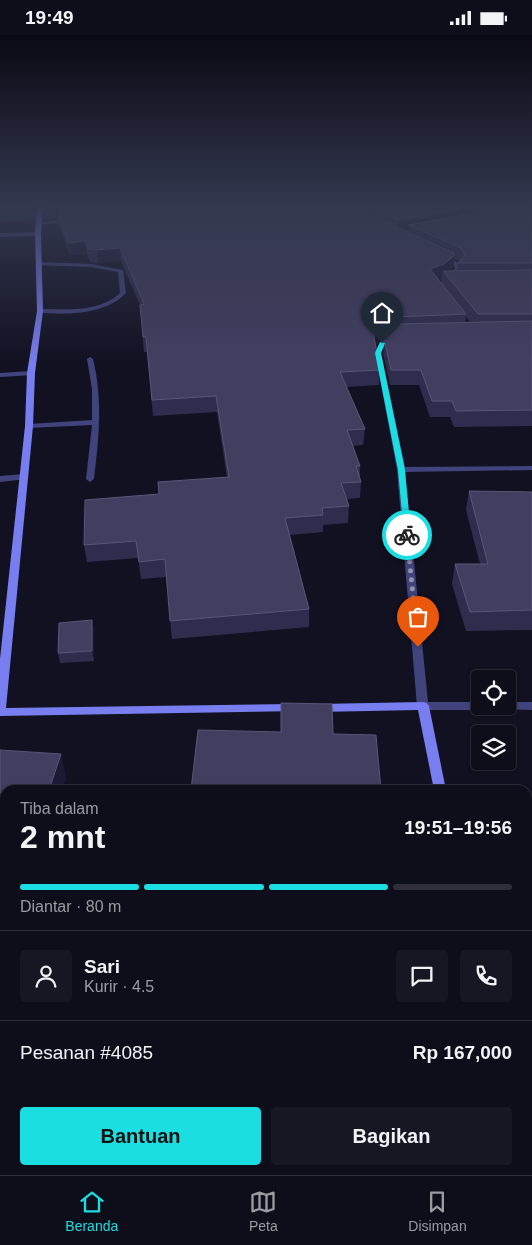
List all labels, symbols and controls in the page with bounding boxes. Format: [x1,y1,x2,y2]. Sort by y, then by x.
text: 19:49 [25,7,74,28]
pin [361,292,403,343]
icon: home [368,299,396,327]
courier [382,510,432,560]
icon: bike [393,521,421,549]
pin [397,596,439,647]
icon: bag [404,603,432,631]
map controls [471,670,516,770]
button: locate [471,670,516,715]
button: layers [471,725,516,770]
text: Tiba dalam [20,800,99,817]
text: 19:51–19:56 [404,817,512,838]
text: 2 mnt [20,819,105,855]
text: Diantar · 80 m [20,898,121,915]
button: person [20,950,72,1002]
button: chat [396,950,448,1002]
button: phone [460,950,512,1002]
text: Sari [84,956,120,977]
text: Kurir · 4.5 [84,978,154,995]
text: Pesanan #4085 [20,1042,153,1063]
text: Rp 167,000 [413,1042,512,1063]
button: Bantuan [20,1107,261,1165]
button: Bagikan [271,1107,512,1165]
tab: Beranda [65,1188,118,1234]
tab: Peta [249,1188,278,1234]
tab: Disimpan [408,1188,467,1234]

